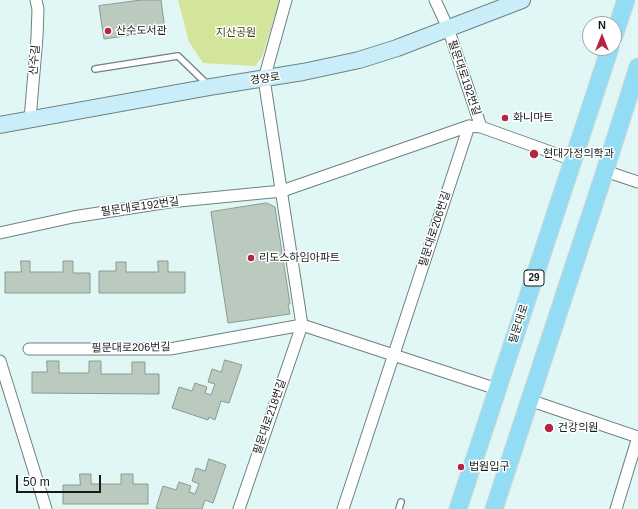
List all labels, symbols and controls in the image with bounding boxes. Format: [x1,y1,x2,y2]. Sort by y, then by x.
north arrow [582,16,622,56]
text: N [598,19,606,31]
place label: 산수도서관 [116,24,167,38]
marker: 산수도서관 [103,26,113,36]
park label: 지산공원 [216,26,256,40]
street label: 필문대로192번길 [445,38,483,118]
street label: 산수길 [27,44,43,76]
street label: 경양로 [249,70,281,88]
place label: 화니마트 [513,111,553,125]
marker: 화니마트 [500,113,510,123]
place label: 현대가정의학과 [543,147,614,161]
marker: 현대가정의학과 [528,148,540,160]
street label: 필문대로206번길 [417,189,453,269]
street label: 필문대로192번길 [100,195,180,219]
place label: 리도스하임아파트 [259,251,340,265]
marker: 리도스하임아파트 [246,253,256,263]
road number: 29 [524,270,544,286]
street label: 필문대로 [506,303,532,345]
street label: 필문대로206번길 [91,341,171,355]
street label: 필문대로218번길 [251,377,289,457]
place label: 건강의원 [558,421,598,435]
marker: 건강의원 [543,422,555,434]
place label: 법원입구 [469,460,509,474]
marker: 법원입구 [456,462,466,472]
scale bar [18,467,103,493]
text: 50 m [23,475,50,489]

